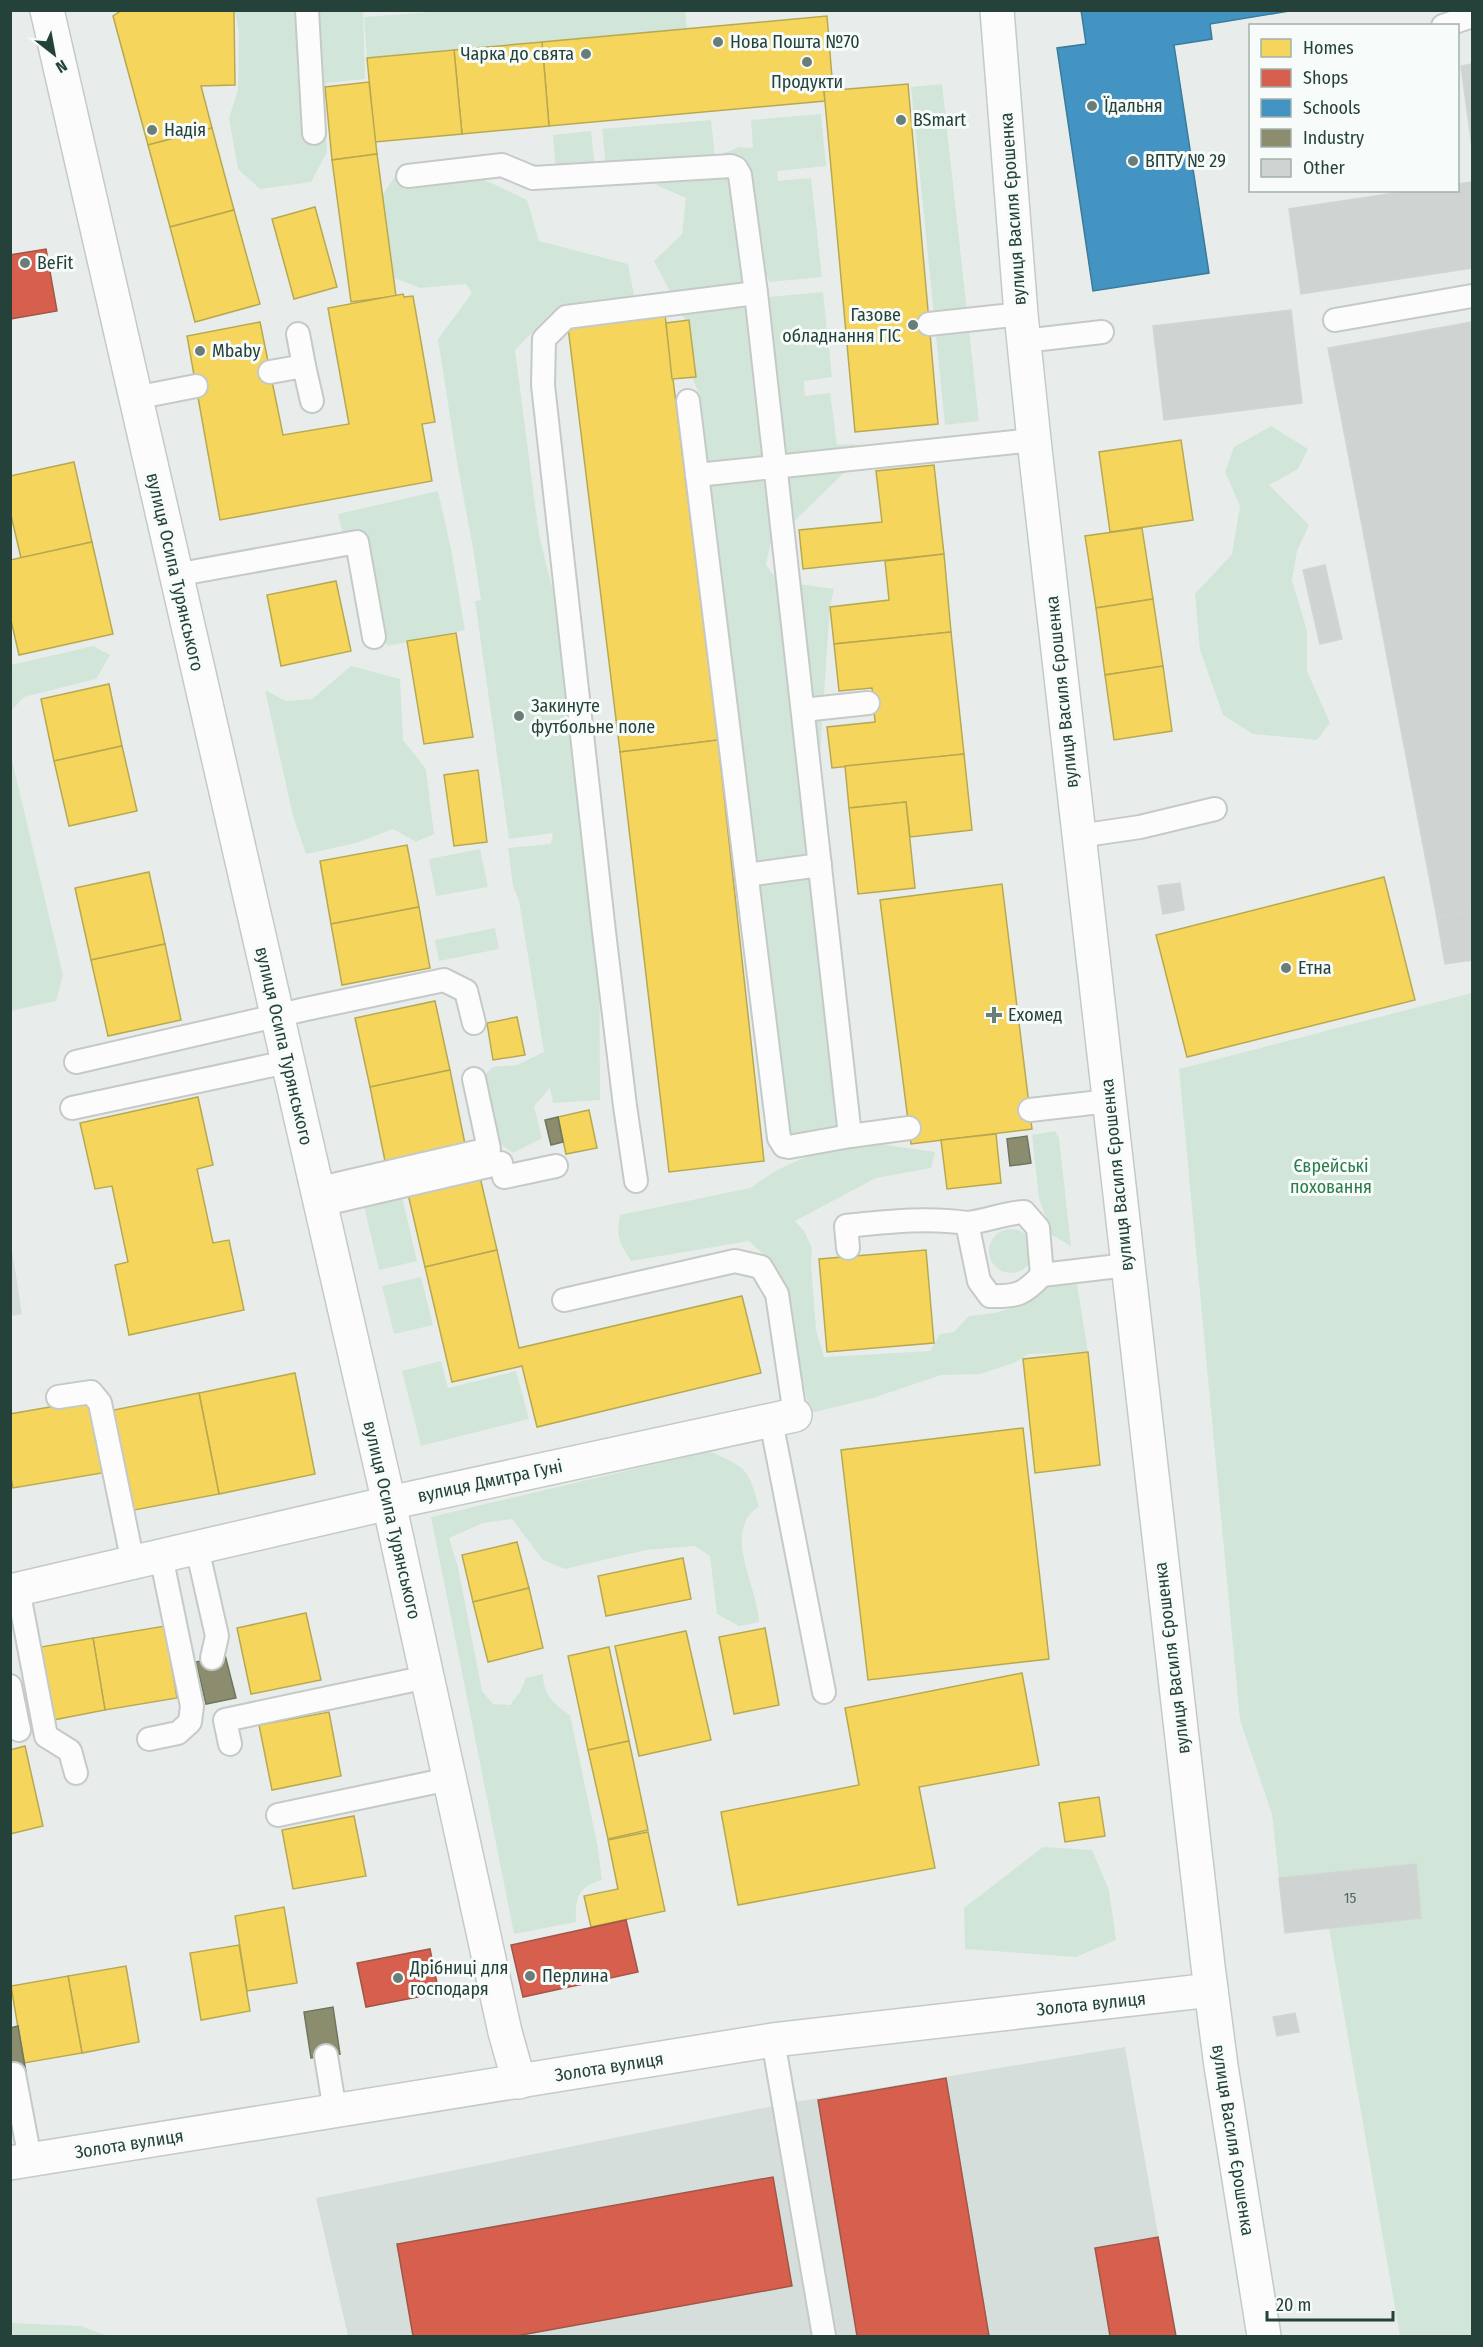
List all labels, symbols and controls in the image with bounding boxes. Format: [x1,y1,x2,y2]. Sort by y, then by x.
north arrow [24,24,84,84]
legend [1249,24,1459,192]
place label: Нова Пошта №70 [730,31,860,53]
marker: Нова Пошта №70 [711,35,725,49]
text: Homes [1303,37,1354,59]
place label: Чарка до свята [461,43,574,65]
marker: Чарка до свята [579,47,593,61]
marker: Продукти [800,55,814,69]
text: N [52,56,70,77]
text: Shops [1303,67,1348,89]
place label: Продукти [771,71,843,93]
place label: Їдальня [1103,95,1163,117]
text: Schools [1303,97,1361,119]
marker: Їдальня [1085,99,1099,113]
place label: BSmart [913,109,966,131]
street label: вулиця Василя Єрошенка [995,112,1031,306]
marker: BSmart [894,113,908,127]
place label: Надія [164,119,206,141]
marker: Надія [145,123,159,137]
text: Industry [1303,127,1364,149]
place label: ВПТУ № 29 [1145,150,1226,172]
marker: ВПТУ № 29 [1126,154,1140,168]
text: Other [1303,157,1346,179]
place label: BeFit [37,252,74,274]
marker: BeFit [18,256,32,270]
place label: Газове обладнання ГІС [782,304,901,347]
marker: Газове обладнання ГІС [906,318,920,332]
place label: Mbaby [212,340,261,362]
marker: Mbaby [193,344,207,358]
street label: вулиця Осипа Турянського [141,471,209,673]
street label: вулиця Василя Єрошенка [1041,595,1083,789]
place label: Закинуте футбольне поле [531,695,655,738]
marker: Закинуте футбольне поле [512,709,526,723]
street label: вулиця Осипа Турянського [250,945,318,1147]
place label: Етна [1298,957,1332,979]
marker: Етна [1279,961,1293,975]
place label: Ехомед [1008,1004,1062,1026]
marker: Ехомед [985,1006,1003,1024]
street label: вулиця Василя Єрошенка [1096,1078,1138,1272]
park label: Єврейські поховання [1290,1155,1372,1198]
street label: вулиця Осипа Турянського [358,1419,426,1621]
street label: вулиця Дмитра Гуні [415,1455,565,1507]
street label: вулиця Василя Єрошенка [1149,1561,1195,1755]
house number: 15 [1344,1889,1356,1907]
place label: Дрібниці для господаря [409,1957,508,2000]
place label: Перлина [542,1965,609,1987]
marker: Перлина [523,1969,537,1983]
marker: Дрібниці для господаря [391,1971,405,1985]
street label: Золота вулиця [1035,1987,1147,2021]
street label: вулиця Василя Єрошенка [1207,2043,1259,2237]
street label: Золота вулиця [553,2048,665,2086]
street label: Золота вулиця [73,2125,185,2163]
scale bar [1267,2284,1393,2322]
text: 20 m [1276,2294,1311,2316]

